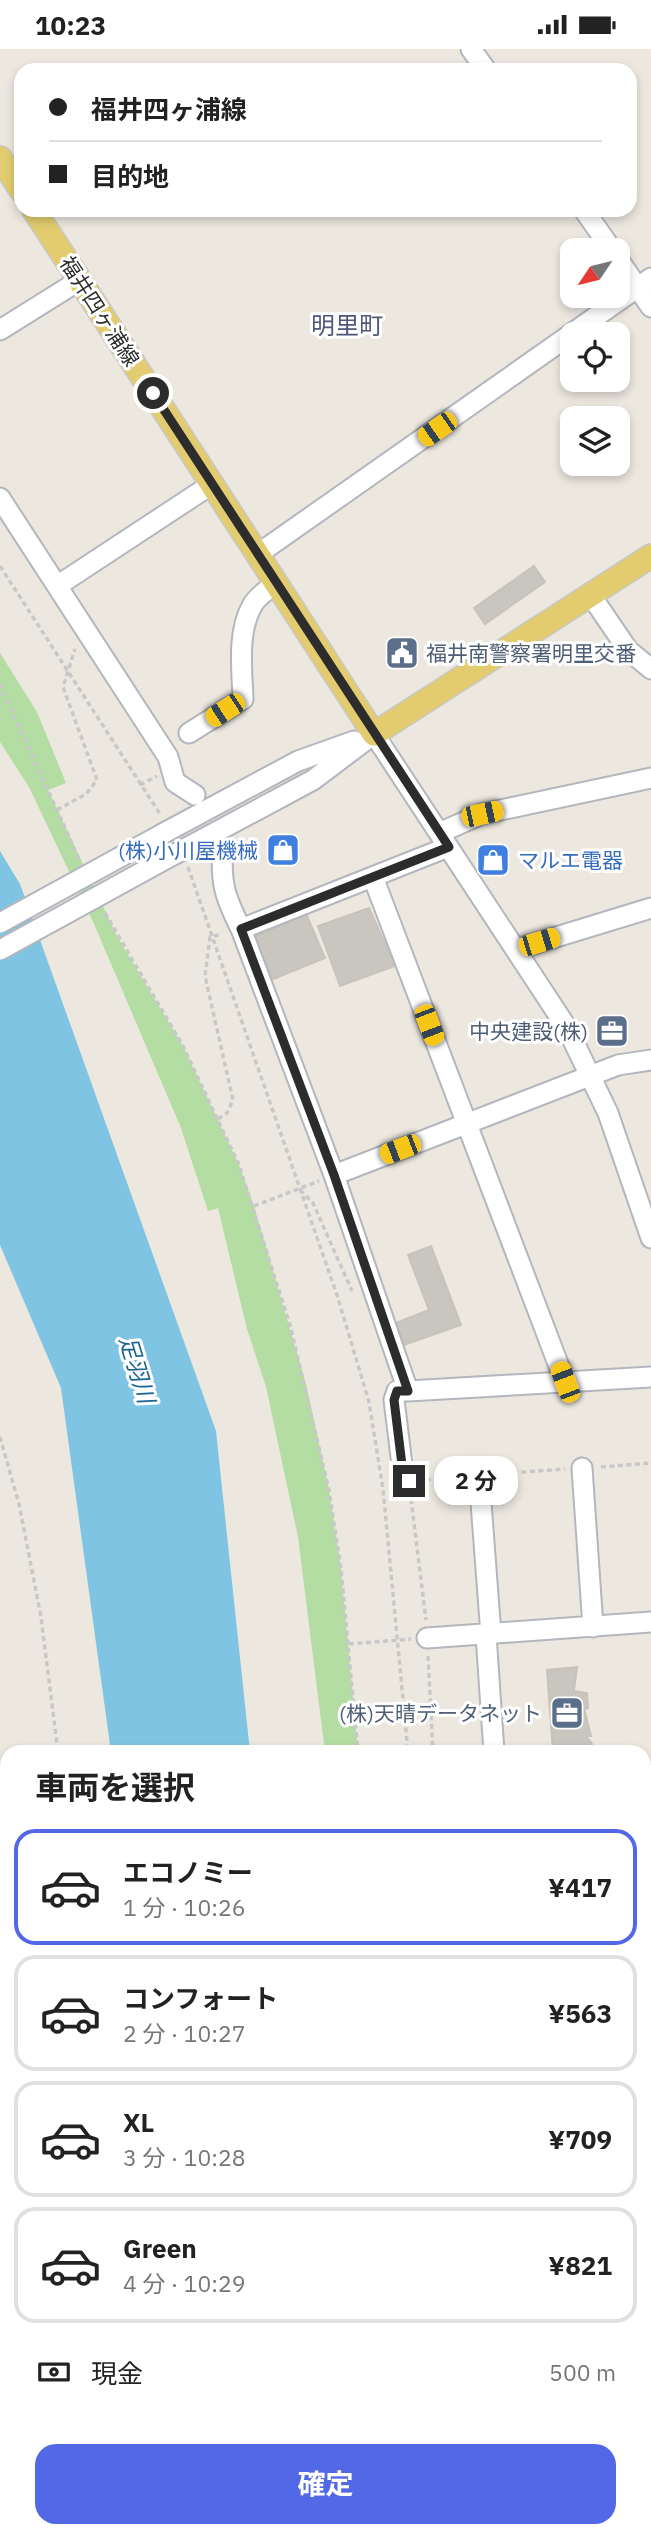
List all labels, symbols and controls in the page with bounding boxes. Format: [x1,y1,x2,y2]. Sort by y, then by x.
text: 10:23 [35,8,106,42]
text: 福井四ヶ浦線 [91,92,247,126]
text: 目的地 [91,159,169,193]
north arrow [560,238,630,308]
map controls [560,238,630,476]
street label: 福井四ヶ浦線 [54,251,146,371]
district label: 明里町 [311,309,383,341]
button: locate [560,322,630,392]
route start [137,377,169,409]
button: layers [560,406,630,476]
car [414,408,461,450]
public building icon: 福井南警察署明里交番 [383,634,421,672]
place label: 福井南警察署明里交番 [426,639,636,667]
car [202,690,249,730]
car [460,799,505,829]
shop icon: (株)小川屋機械 [264,831,302,869]
place label: (株)小川屋機械 [118,836,258,864]
shop icon: マルエ電器 [474,841,512,879]
place label: マルエ電器 [518,846,623,874]
car [516,926,563,958]
car [412,1002,447,1048]
office icon: 中央建設(株) [593,1012,631,1050]
place label: 中央建設(株) [469,1017,588,1045]
car [377,1132,424,1166]
water label: 足羽川 [114,1332,163,1409]
car [548,1359,583,1405]
callout: 2 分 [434,1457,518,1505]
route end [393,1465,425,1497]
text: 2 分 [455,1465,497,1495]
office icon: (株)天晴データネット [548,1694,586,1732]
place label: (株)天晴データネット [339,1699,542,1727]
text: 車両を選択 [35,1766,195,1808]
text: エコノミー [123,1855,253,1889]
icon: car [39,1856,102,1919]
text: ¥417 [548,1870,612,1904]
text: 1 分 · 10:26 [123,1892,246,1922]
text: コンフォート [123,1981,278,2015]
icon: car [39,1982,102,2045]
text: ¥563 [548,1996,612,2030]
text: 2 分 · 10:27 [123,2018,246,2048]
text: XL [123,2105,154,2139]
icon: car [39,2108,102,2171]
text: ¥709 [548,2122,612,2156]
text: 3 分 · 10:28 [123,2142,246,2172]
text: Green [123,2231,197,2265]
icon: car [39,2234,102,2297]
text: ¥821 [548,2248,612,2282]
text: 4 分 · 10:29 [123,2268,246,2298]
icon: cash [35,2353,73,2391]
text: 現金 [91,2356,143,2390]
text: 500 m [549,2357,616,2387]
button: 確定 [35,2444,616,2524]

